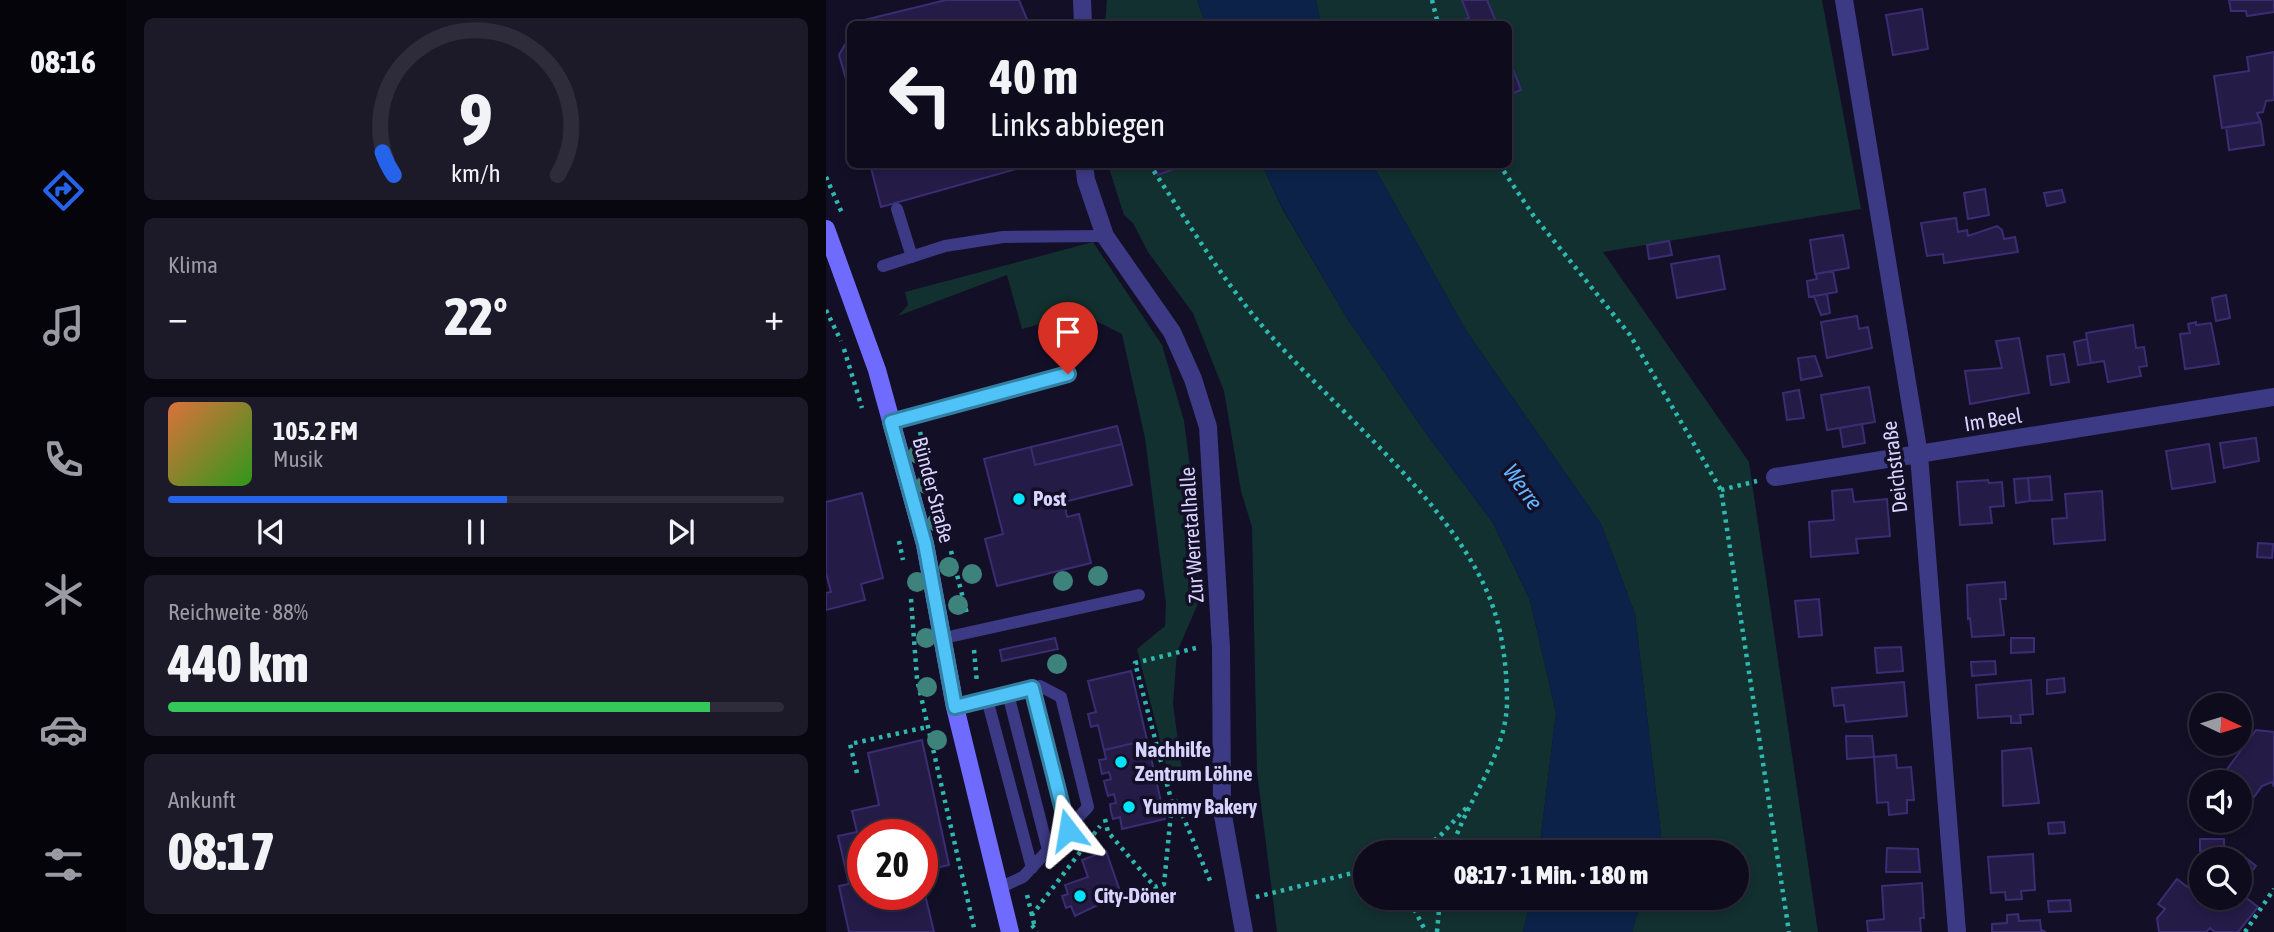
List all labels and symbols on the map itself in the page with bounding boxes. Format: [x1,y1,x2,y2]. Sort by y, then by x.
pin [1038,302,1098,374]
street label: Im Beel [1962,403,2024,435]
street label: Deichstraße [1876,420,1912,514]
street label: Bünder Straße [908,434,960,545]
water label: Werre [1498,459,1548,515]
street label: Zur Werretalhalle [1174,466,1208,604]
place label: Post [1033,486,1066,510]
marker: Post [1011,491,1027,507]
north arrow [2189,693,2252,756]
place label: Nachhilfe Zentrum Löhne [1135,737,1252,785]
marker: Nachhilfe Zentrum Löhne [1113,754,1129,770]
position arrow [1031,793,1105,867]
place label: Yummy Bakery [1142,794,1258,818]
marker: Yummy Bakery [1121,799,1137,815]
speed limit sign: 20 [847,819,938,910]
place label: City-Döner [1094,883,1177,907]
marker: City-Döner [1072,888,1088,904]

